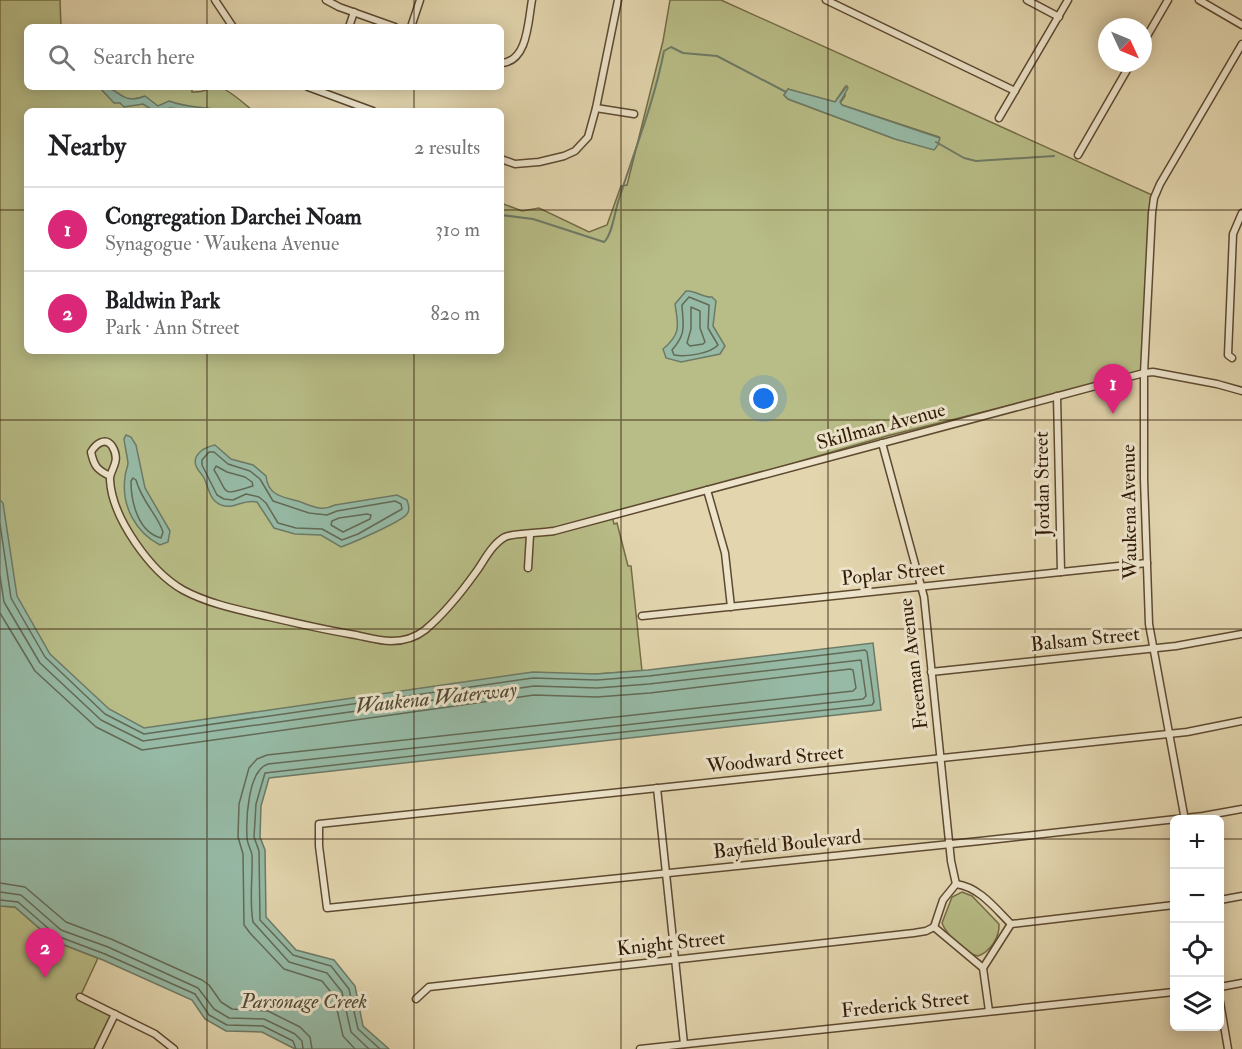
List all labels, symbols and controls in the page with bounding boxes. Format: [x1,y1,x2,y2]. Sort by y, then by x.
north arrow [1098,18,1152,72]
search box [24,24,504,90]
icon: search [45,41,78,74]
text: Search here [93,43,195,71]
text: Nearby [48,131,126,163]
text: 2 results [414,135,480,160]
text: Congregation Darchei Noam [105,203,362,231]
text: 1 [64,217,71,242]
text: 310 m [435,217,480,242]
text: Synagogue · Waukena Avenue [105,231,339,256]
text: Baldwin Park [105,287,220,315]
text: 2 [62,301,73,326]
text: 820 m [430,301,480,326]
text: Park · Ann Street [105,315,240,340]
pin: 1 [1094,364,1132,414]
your location [749,384,778,413]
street label: Skillman Avenue [814,397,948,455]
street label: Jordan Street [1029,431,1055,538]
street label: Waukena Avenue [1115,444,1143,581]
street label: Poplar Street [840,555,947,592]
street label: Freeman Avenue [893,597,933,731]
street label: Balsam Street [1029,621,1141,657]
water label: Waukena Waterway [354,676,519,720]
street label: Woodward Street [704,739,845,779]
map controls [1170,815,1224,1031]
button: + [1170,815,1224,869]
street label: Bayfield Boulevard [712,824,862,864]
button: − [1170,869,1224,923]
button: locate [1170,923,1224,977]
street label: Knight Street [616,925,727,961]
pin: 2 [26,928,64,978]
button: layers [1170,977,1224,1031]
street label: Frederick Street [840,985,971,1023]
water label: Parsonage Creek [240,988,367,1015]

